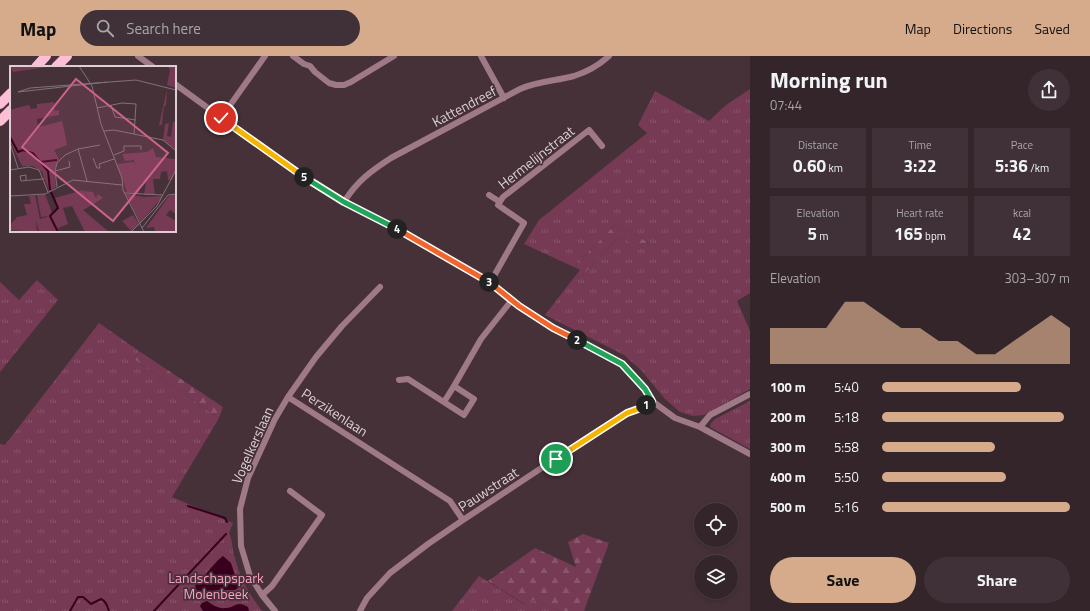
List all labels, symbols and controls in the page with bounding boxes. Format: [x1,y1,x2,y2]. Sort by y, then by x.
search box [80,10,360,46]
text: Map [20,14,56,43]
icon: search [94,17,116,39]
text: Search here [126,17,201,40]
text: Map [905,18,931,39]
text: Directions [953,18,1012,39]
text: Saved [1034,18,1070,39]
text: Morning run [770,63,888,97]
inset map [10,66,176,232]
button: share [1028,69,1070,111]
street label: Kattendreef [428,80,500,132]
text: 07:44 [770,95,802,115]
pin [204,101,238,135]
icon: check [210,107,232,129]
street label: Hermelijnstraat [493,120,579,194]
text: Distance [798,137,838,153]
text: Time [909,137,931,153]
text: Pace [1011,137,1033,153]
text: 0.60 [793,153,826,179]
text: 3:22 [904,153,936,179]
text: 5:36 [995,153,1028,179]
text: km [826,160,843,176]
text: /km [1028,160,1049,176]
pin: 5 [294,167,314,187]
text: 5 [301,169,307,185]
text: Elevation [797,205,839,221]
text: Heart rate [896,205,944,221]
text: kcal [1013,205,1031,221]
pin: 4 [387,219,407,239]
text: 4 [394,221,400,237]
text: 5 [807,221,817,247]
text: 165 [894,221,923,247]
text: 42 [1012,221,1032,247]
text: m [817,228,829,244]
text: bpm [923,228,946,244]
text: Elevation [770,268,821,288]
text: 303–307 m [1004,268,1070,288]
pin: 3 [479,272,499,292]
text: 3 [486,274,492,290]
pin: 2 [567,330,587,350]
text: 2 [574,332,580,348]
text: 100 m [770,377,806,397]
text: 5:40 [834,377,859,397]
street label: Perzikenlaan [298,383,372,441]
pin: 1 [636,395,656,415]
text: 1 [643,397,649,413]
street label: Vogelkerslaan [226,403,278,487]
text: 200 m [770,407,806,427]
text: 5:18 [834,407,859,427]
text: 300 m [770,437,806,457]
text: 5:58 [834,437,859,457]
pin [539,442,573,476]
icon: arrive [545,448,567,470]
street label: Pauwstraat [454,461,523,516]
text: 400 m [770,467,806,487]
text: 5:50 [834,467,859,487]
text: 500 m [770,497,806,517]
text: 5:16 [834,497,859,517]
map controls [694,503,738,599]
button: locate [694,503,738,547]
button: layers [694,555,738,599]
button: Save [770,557,916,603]
button: Share [924,557,1070,603]
park label: Landschapspark Molenbeek [168,567,264,604]

